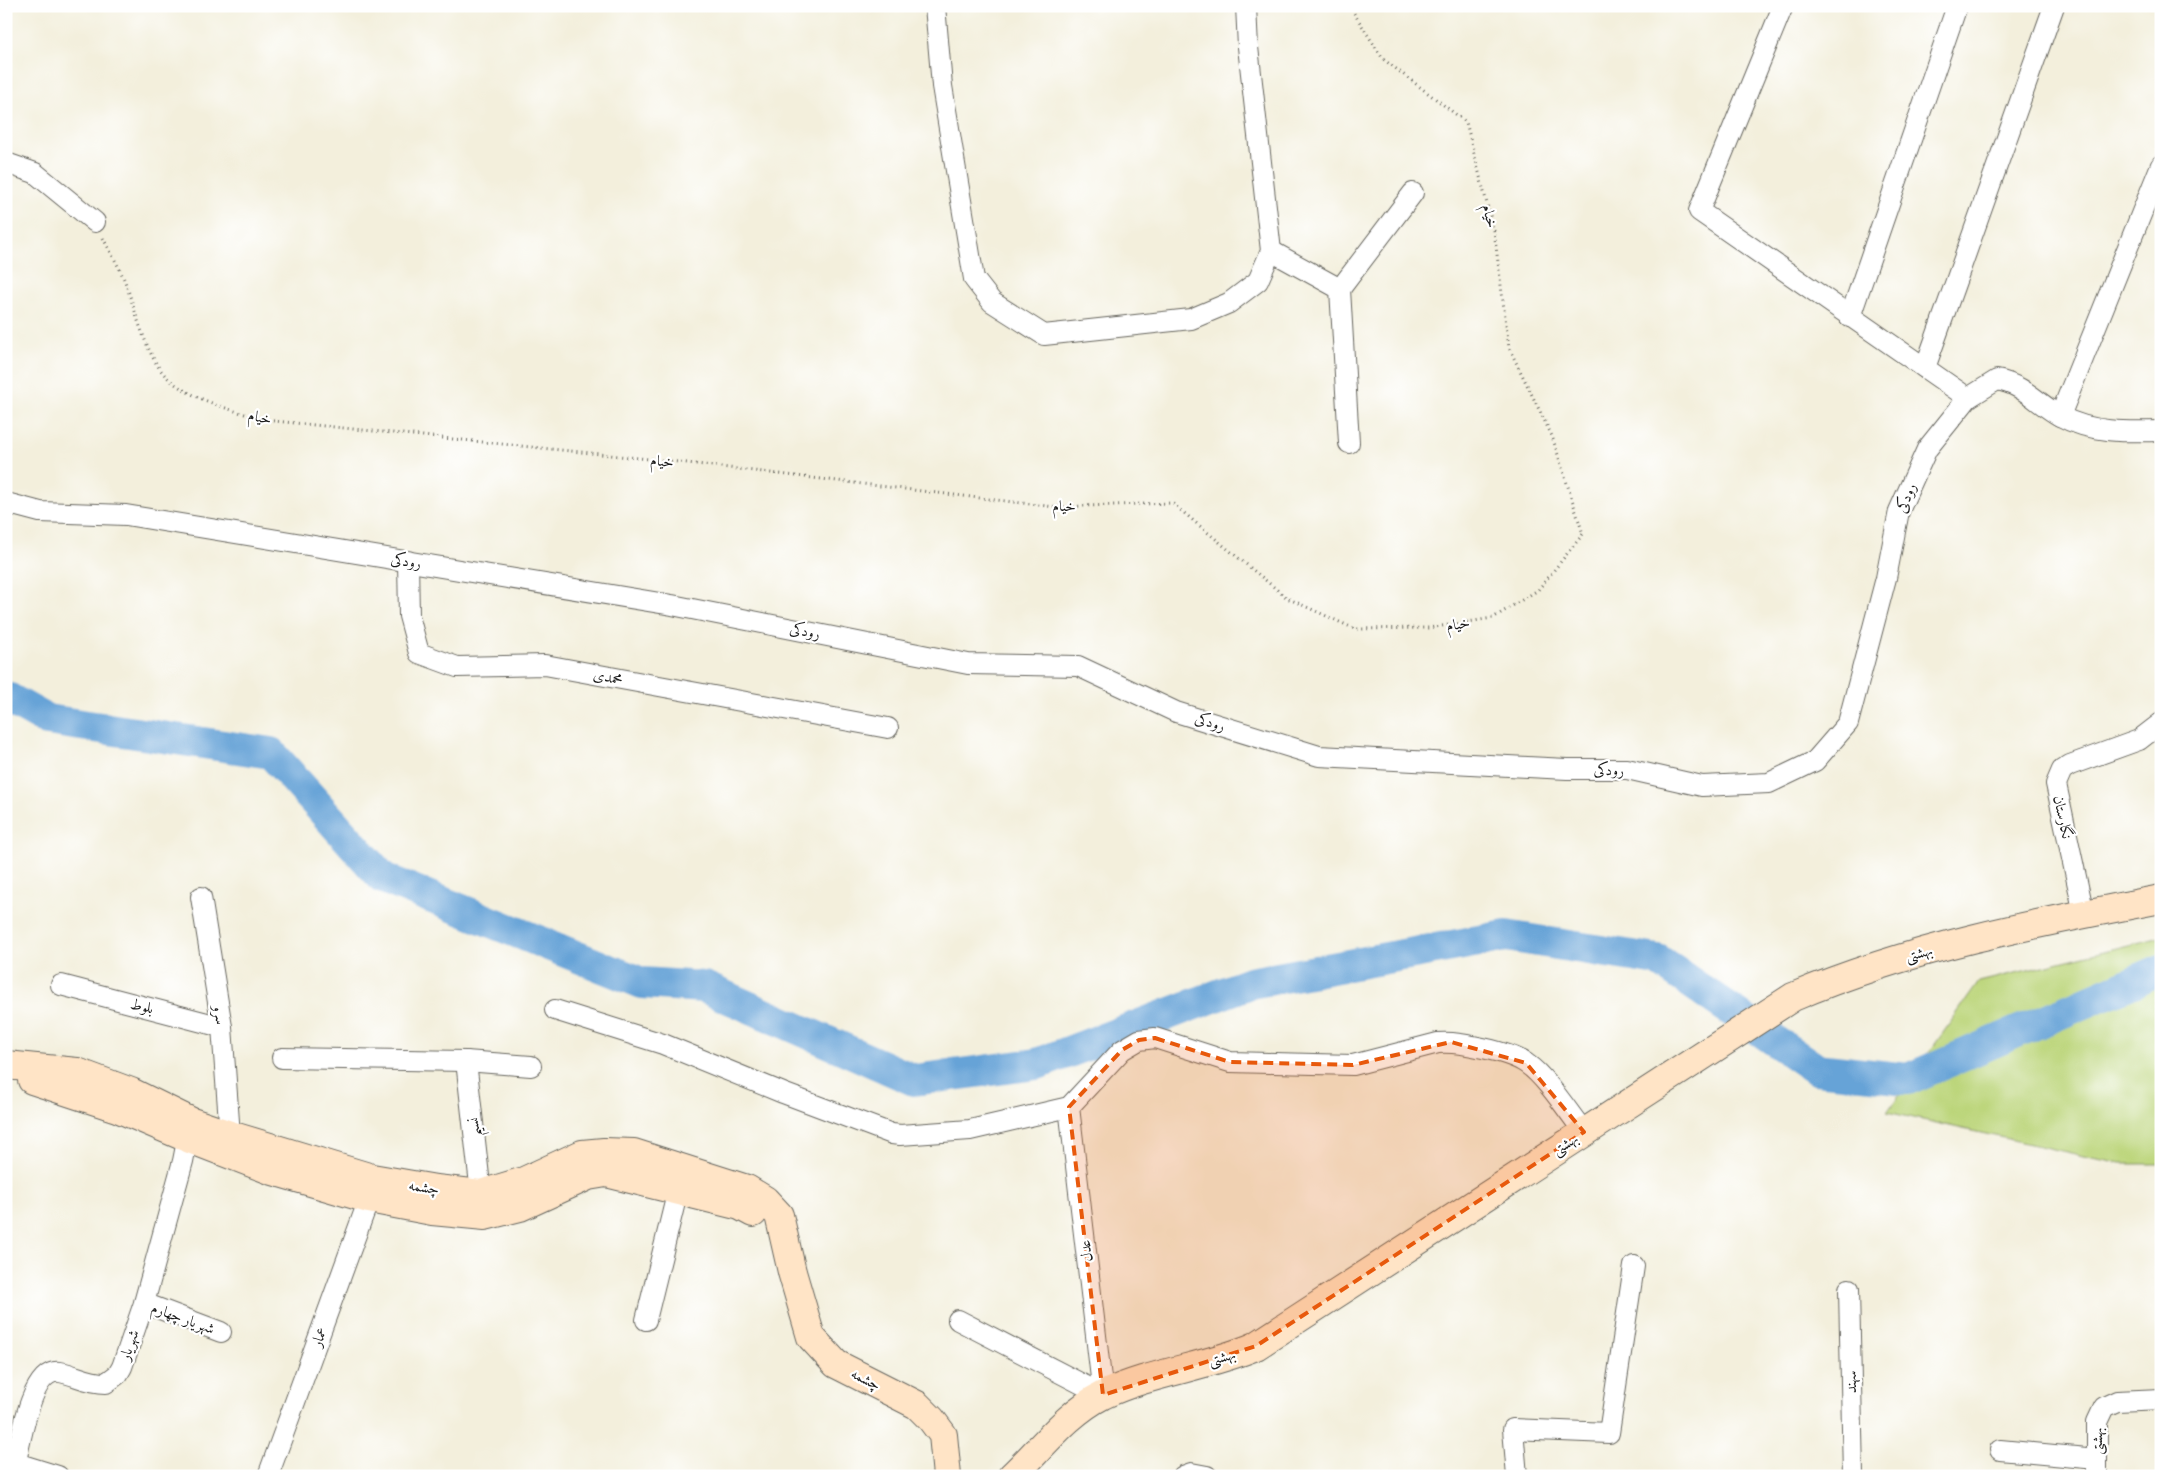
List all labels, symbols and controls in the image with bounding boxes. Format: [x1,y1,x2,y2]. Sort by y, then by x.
street label: خیام [1475,202,1503,231]
street label: خیام [246,405,274,432]
street label: خیام [649,450,675,475]
street label: رودکی [1891,480,1921,516]
street label: خیام [1052,496,1076,519]
street label: رودکی [389,549,423,573]
street label: خیام [1445,612,1472,639]
street label: رودکی [788,618,822,644]
street label: محمدی [592,664,625,690]
street label: رودکی [1192,708,1228,736]
street label: رودکی [1593,759,1625,781]
street label: نگارستان [2049,794,2077,841]
street label: بهشتی [1903,940,1935,967]
street label: بلوط [128,993,156,1019]
street label: سرو [208,1002,231,1026]
street label: نسیم [463,1116,490,1138]
street label: بهشتی [1548,1128,1582,1161]
street label: چشمه [407,1175,441,1199]
street label: عدل [1075,1239,1097,1263]
street label: شهریار چهارم [147,1297,218,1342]
street label: عمار [305,1324,332,1352]
street label: شهریار [114,1327,144,1365]
street label: بهشتی [1206,1344,1238,1371]
street label: چشمه [848,1363,884,1395]
street label: سهند [1841,1370,1861,1394]
street label: بهشتی [2087,1427,2108,1455]

